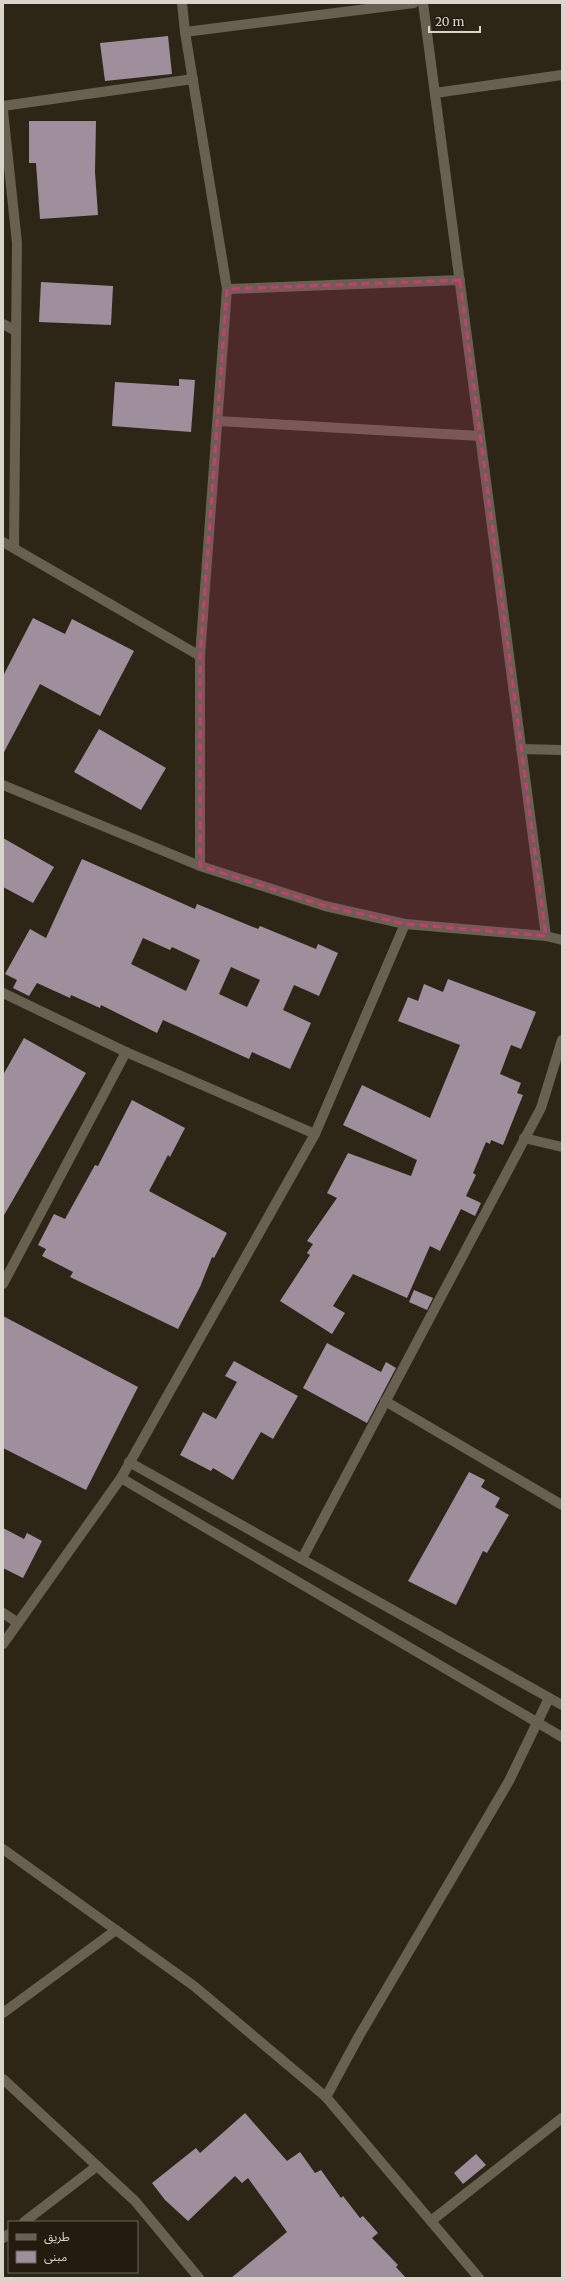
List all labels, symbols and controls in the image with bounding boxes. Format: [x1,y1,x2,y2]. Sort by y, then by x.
scale bar [429,8,480,34]
text: 20 m [435,14,464,29]
legend [8,2221,138,2273]
text: طريق [44,2229,70,2245]
text: مبنى [44,2249,67,2264]

